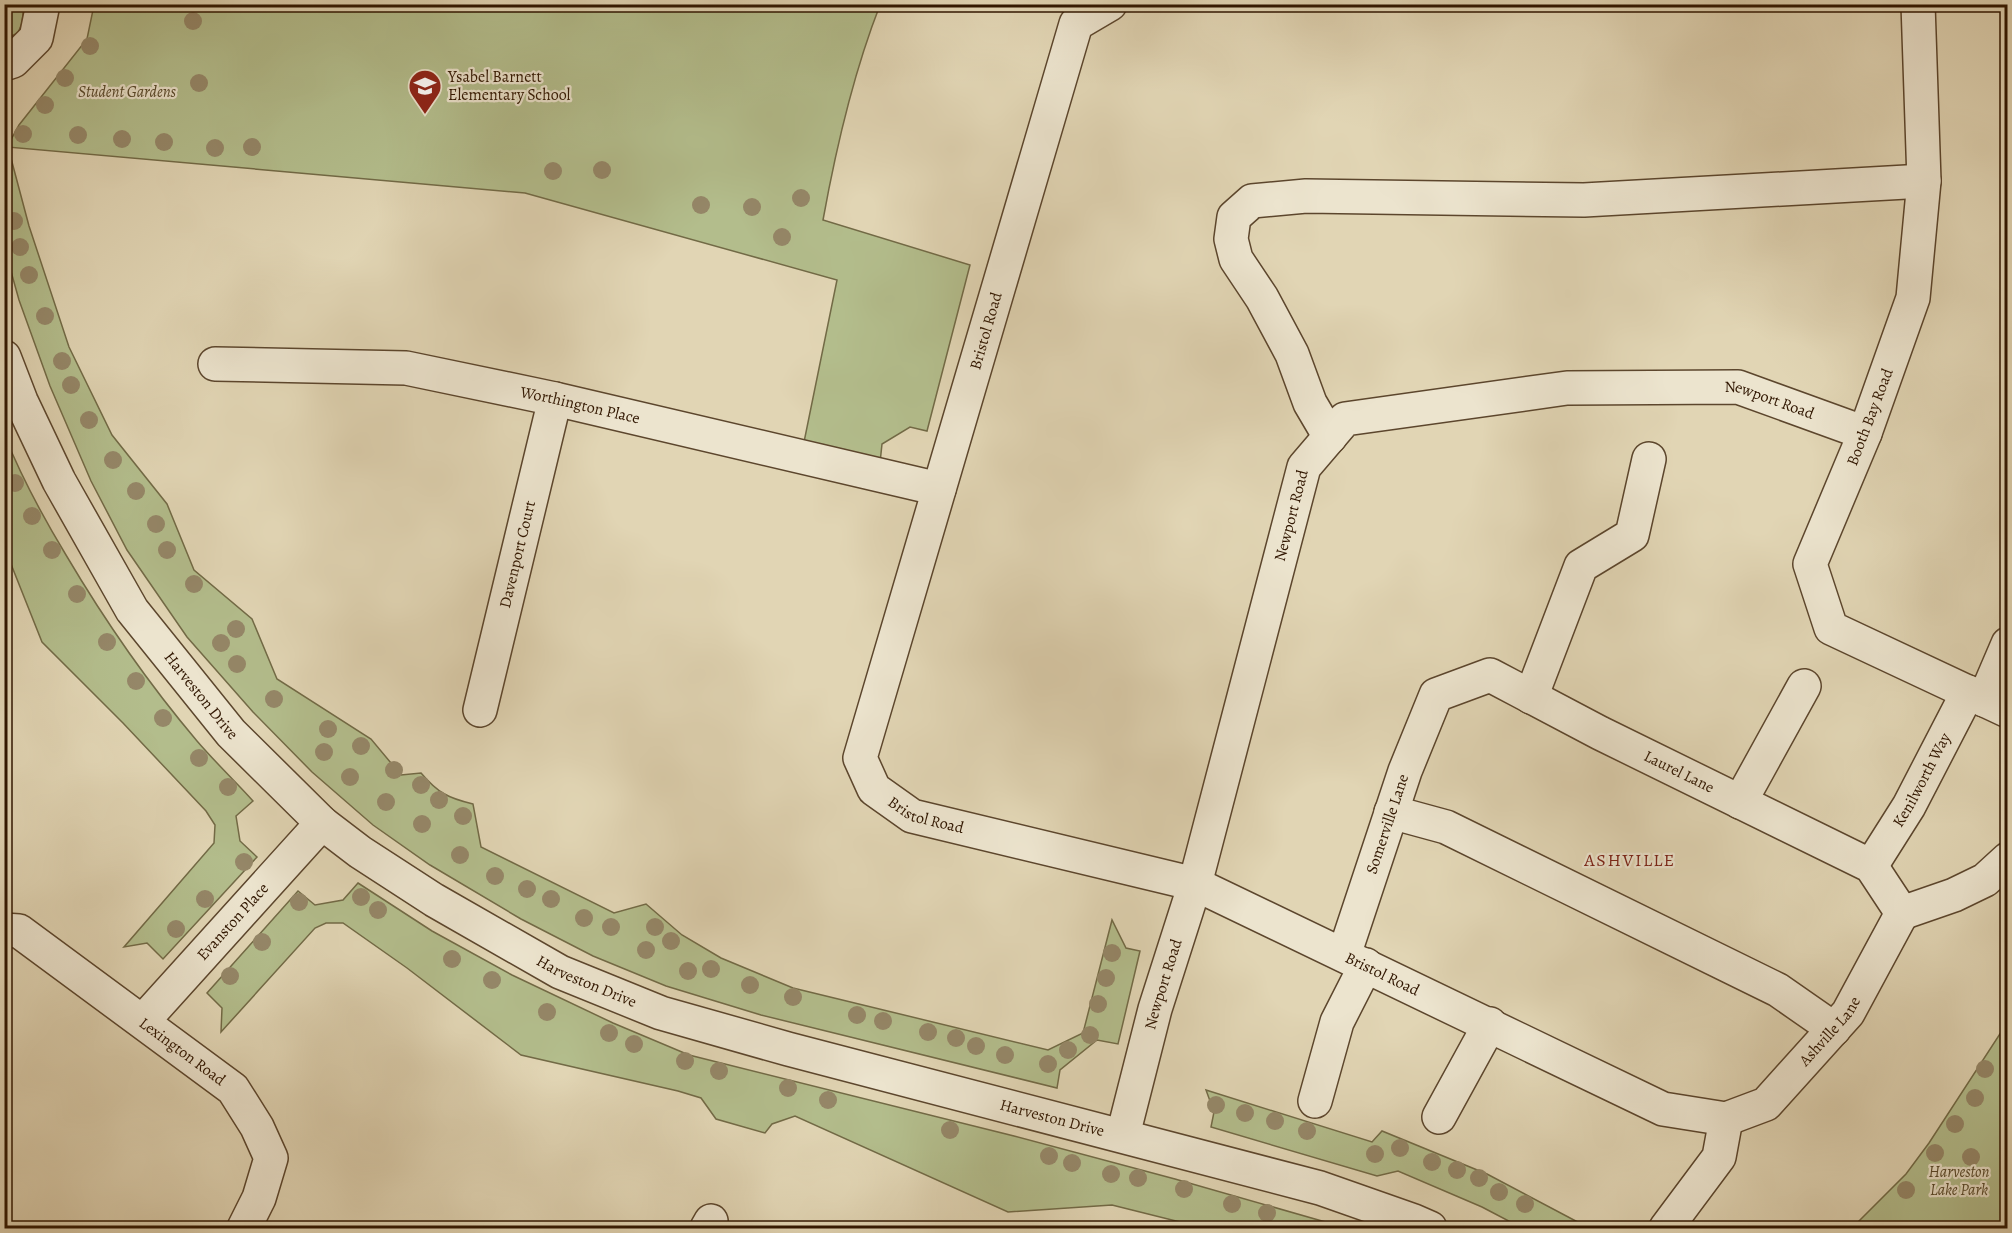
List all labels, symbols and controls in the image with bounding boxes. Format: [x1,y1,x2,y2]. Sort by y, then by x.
place label: Ysabel Barnett Elementary School [447,66,571,106]
school or university icon: Ysabel Barnett Elementary School [407,68,443,115]
park label: Student Gardens [78,81,177,103]
street label: Bristol Road [964,289,1008,373]
street label: Booth Bay Road [1841,365,1899,469]
street label: Newport Road [1724,376,1818,425]
street label: Worthington Place [517,381,642,430]
street label: Newport Road [1269,467,1314,564]
street label: Davenport Court [494,498,541,611]
street label: Harveston Drive [159,647,243,745]
street label: Kenilworth Way [1887,728,1956,831]
street label: Laurel Lane [1640,745,1718,798]
street label: Somerville Lane [1361,771,1414,877]
street label: Bristol Road [883,791,966,839]
district label: ASHVILLE [1583,848,1676,872]
street label: Evanston Place [192,878,274,965]
street label: Newport Road [1139,936,1188,1032]
street label: Bristol Road [1341,947,1423,1001]
street label: Harveston Drive [532,950,640,1013]
street label: Ashville Lane [1793,993,1866,1072]
street label: Lexington Road [135,1012,230,1091]
street label: Harveston Drive [998,1094,1107,1142]
park label: Harveston Lake Park [1929,1161,1989,1201]

